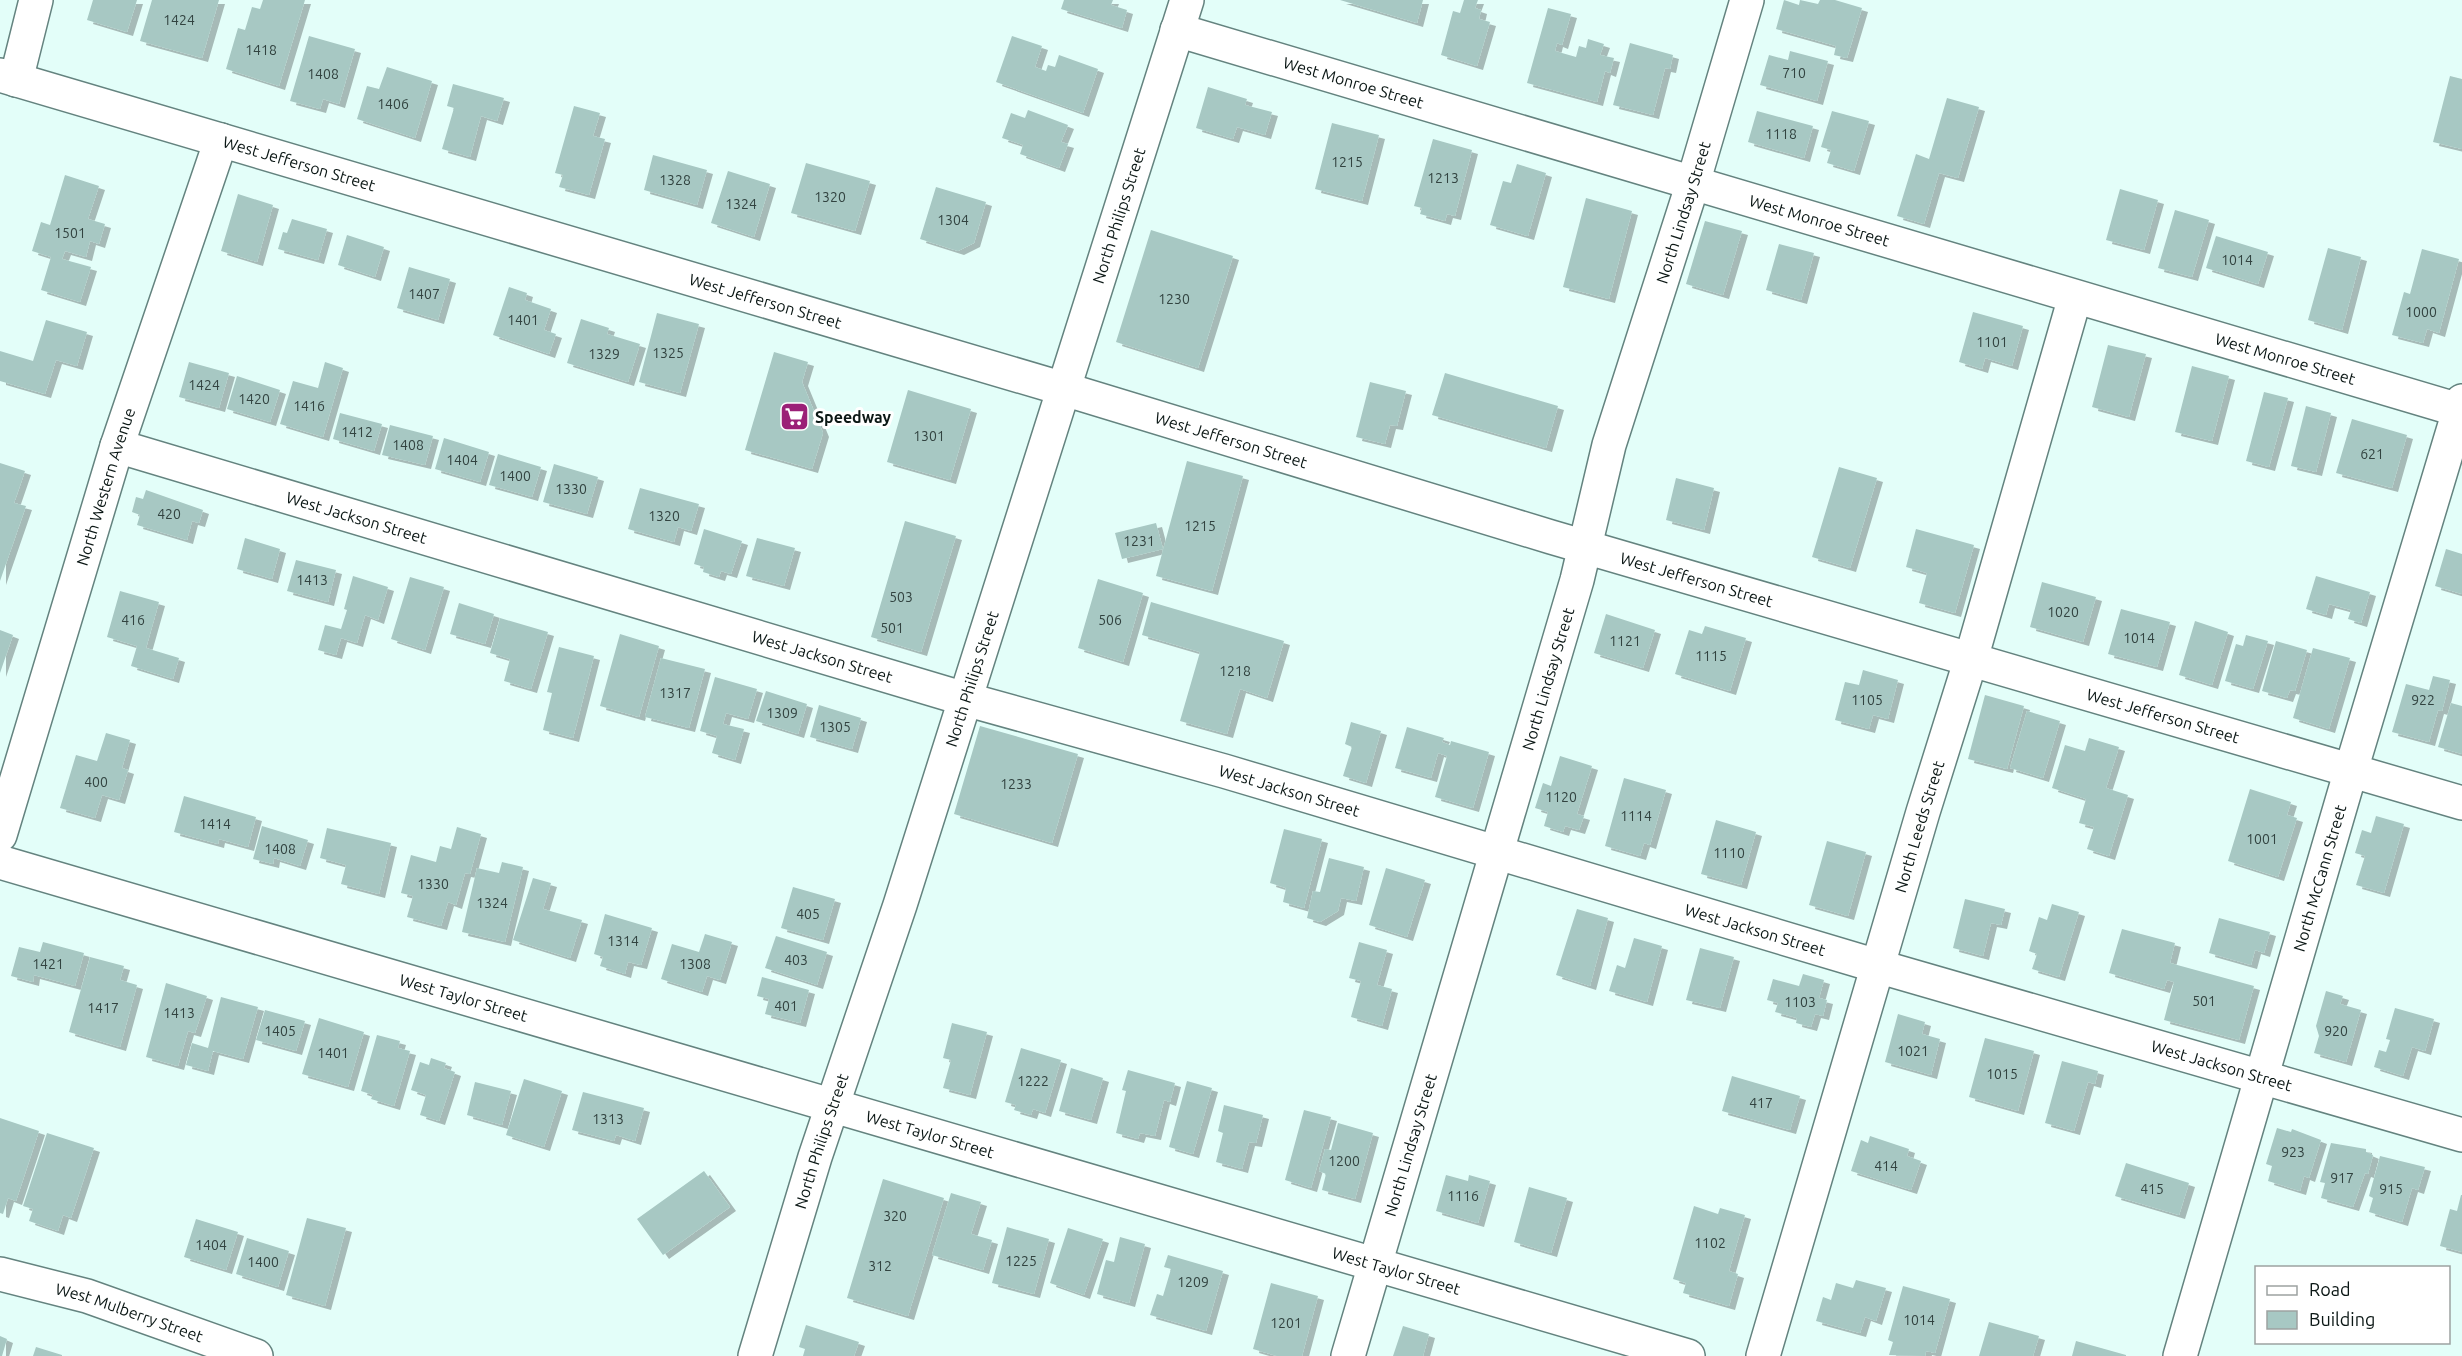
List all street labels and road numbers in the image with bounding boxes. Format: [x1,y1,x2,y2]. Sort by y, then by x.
street label: West Monroe Street [1281,53,1426,112]
street label: West Jefferson Street [221,132,378,195]
street label: North Lindsay Street [1652,139,1714,286]
street label: North Philips Street [1089,145,1149,286]
street label: West Monroe Street [1747,191,1892,250]
street label: West Jefferson Street [687,270,844,332]
street label: West Monroe Street [2213,329,2358,388]
street label: North Western Avenue [73,405,138,568]
street label: West Jefferson Street [1153,408,1310,472]
street label: West Jackson Street [284,488,430,547]
street label: West Jefferson Street [1618,549,1776,610]
street label: North Lindsay Street [1518,605,1578,752]
street label: North Philips Street [942,608,1002,749]
street label: West Jackson Street [750,627,895,686]
street label: West Jefferson Street [2085,685,2242,747]
street label: North Leeds Street [1891,758,1948,894]
street label: West Jackson Street [1217,761,1363,820]
street label: North McCann Street [2290,802,2350,953]
street label: West Jackson Street [1683,900,1828,959]
street label: West Taylor Street [397,970,530,1025]
street label: West Jackson Street [2149,1037,2295,1095]
street label: North Philips Street [791,1070,852,1211]
street label: North Lindsay Street [1381,1071,1440,1218]
street label: West Taylor Street [864,1107,997,1162]
street label: West Taylor Street [1330,1243,1463,1298]
street label: West Mulberry Street [54,1279,206,1346]

